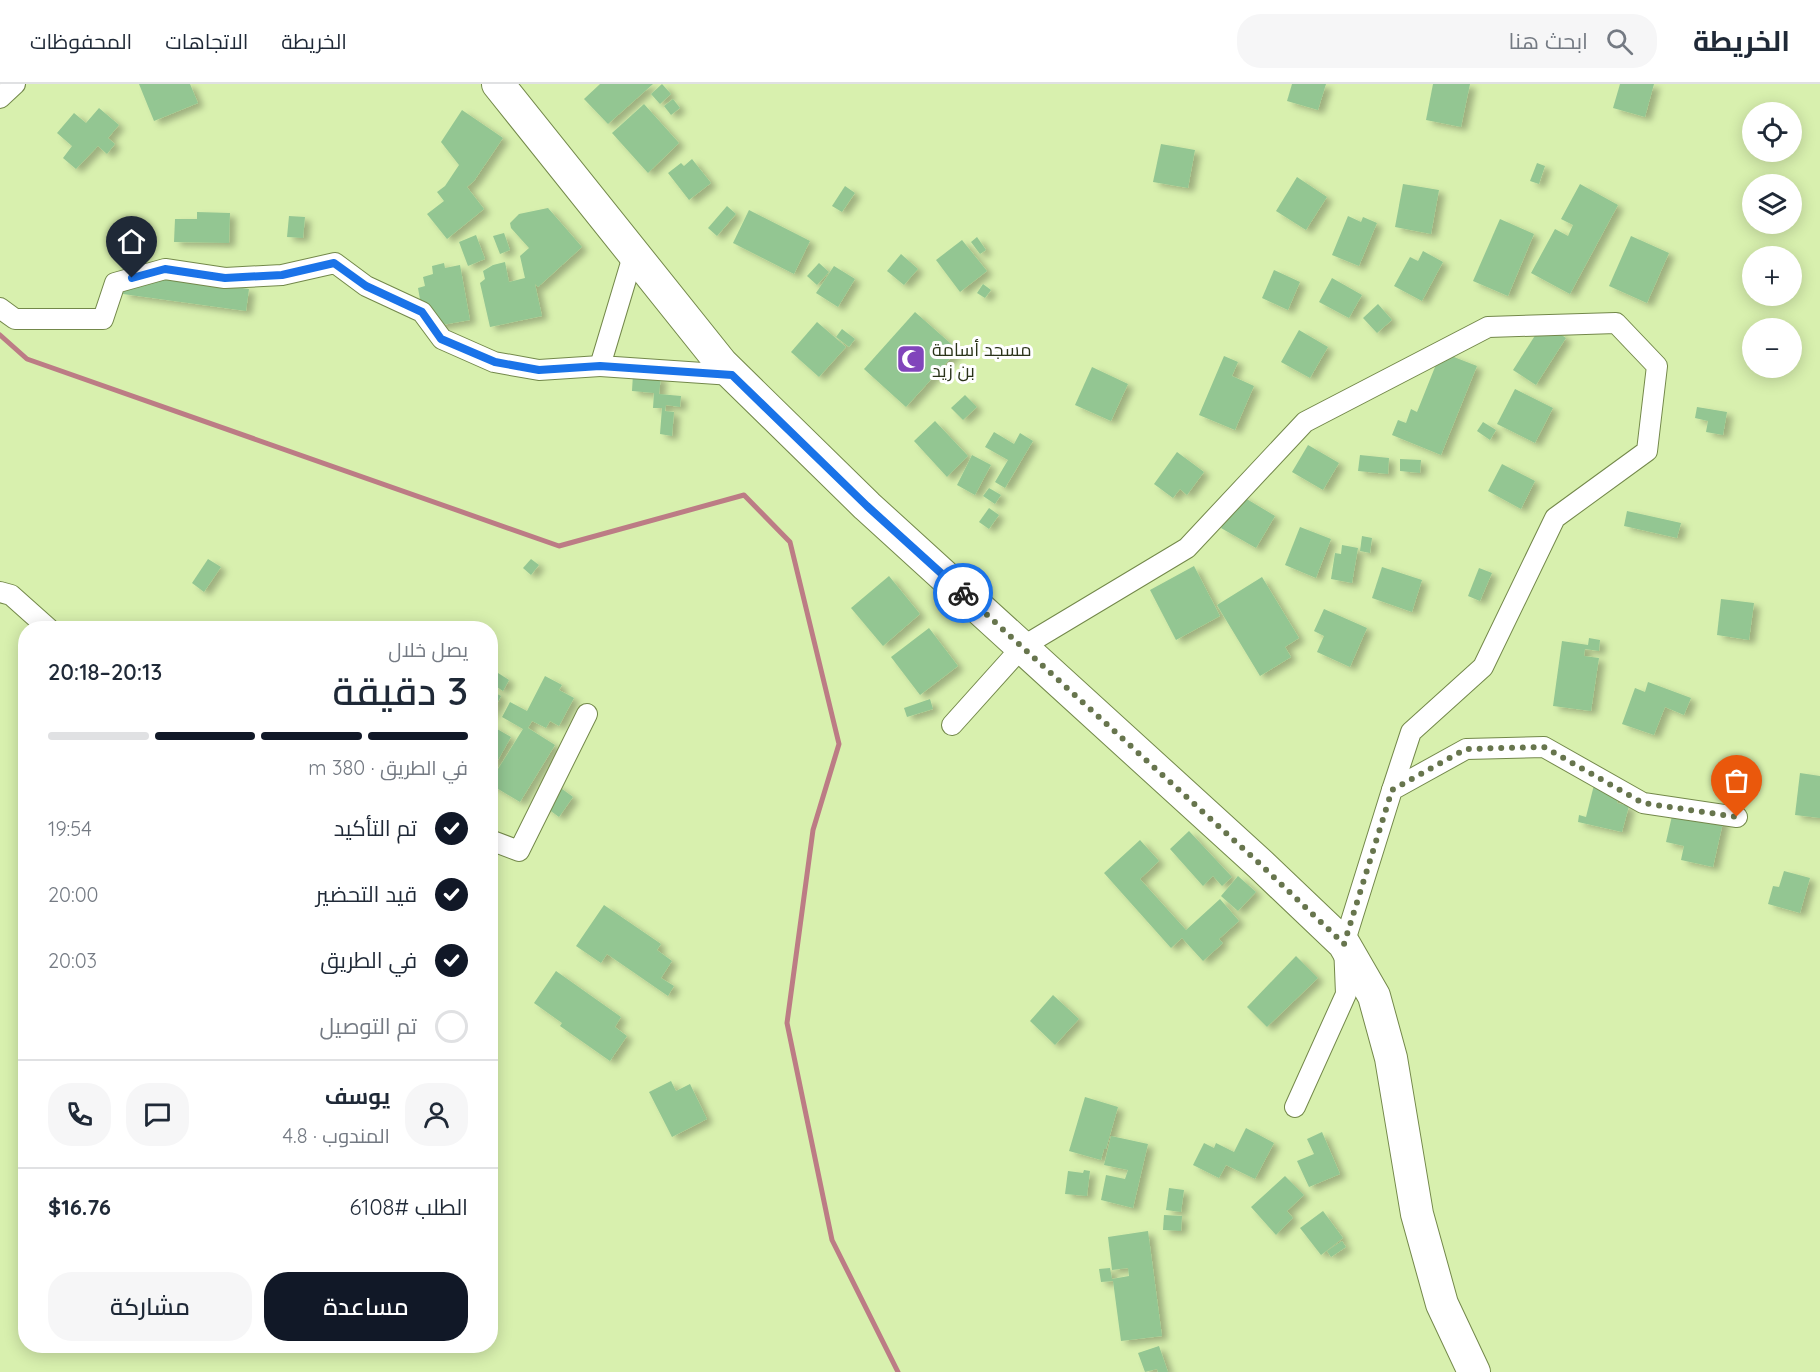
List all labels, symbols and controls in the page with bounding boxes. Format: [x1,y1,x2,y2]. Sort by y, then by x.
search box [1237,14,1657,68]
text: الخريطة [1693,23,1790,58]
icon: search [1603,25,1636,58]
text: ابحث هنا [1508,27,1588,55]
text: المحفوظات [30,28,132,54]
text: الاتجاهات [165,28,248,54]
text: الخريطة [281,28,347,54]
map controls [1742,102,1802,378]
button: locate [1742,102,1802,162]
button: layers [1742,174,1802,234]
pin [106,216,157,278]
icon: home [115,225,148,258]
button: + [1742,246,1802,306]
button: − [1742,318,1802,378]
place label: مسجد أسامة بن زيد [932,338,1031,382]
mosque icon: مسجد أسامة بن زيد [895,343,927,375]
courier [933,563,993,623]
icon: bike [947,577,980,610]
text: يصل خلال [388,637,468,662]
text: 20:13–20:18 [48,658,162,686]
text: 3 دقيقة [333,666,468,715]
text: في الطريق · 380 m [308,755,468,780]
pin [1711,755,1762,817]
icon: bag [1720,764,1753,797]
icon: check [435,812,468,845]
text: تم التأكيد [334,814,417,842]
text: 19:54 [48,816,92,841]
icon: check [435,878,468,911]
text: قيد التحضير [316,880,417,908]
text: 20:00 [48,882,99,907]
icon: check [435,944,468,977]
text: في الطريق [320,946,417,974]
text: 20:03 [48,948,97,973]
text: تم التوصيل [320,1012,417,1040]
text: يوسف [325,1082,390,1110]
button: phone [48,1083,111,1146]
button: chat [126,1083,189,1146]
button: person [405,1083,468,1146]
text: المندوب · 4.8 [283,1123,390,1148]
text: $16.76 [48,1193,111,1221]
text: الطلب #6108 [350,1193,468,1221]
button: مشاركة [48,1272,252,1341]
button: مساعدة [264,1272,468,1341]

